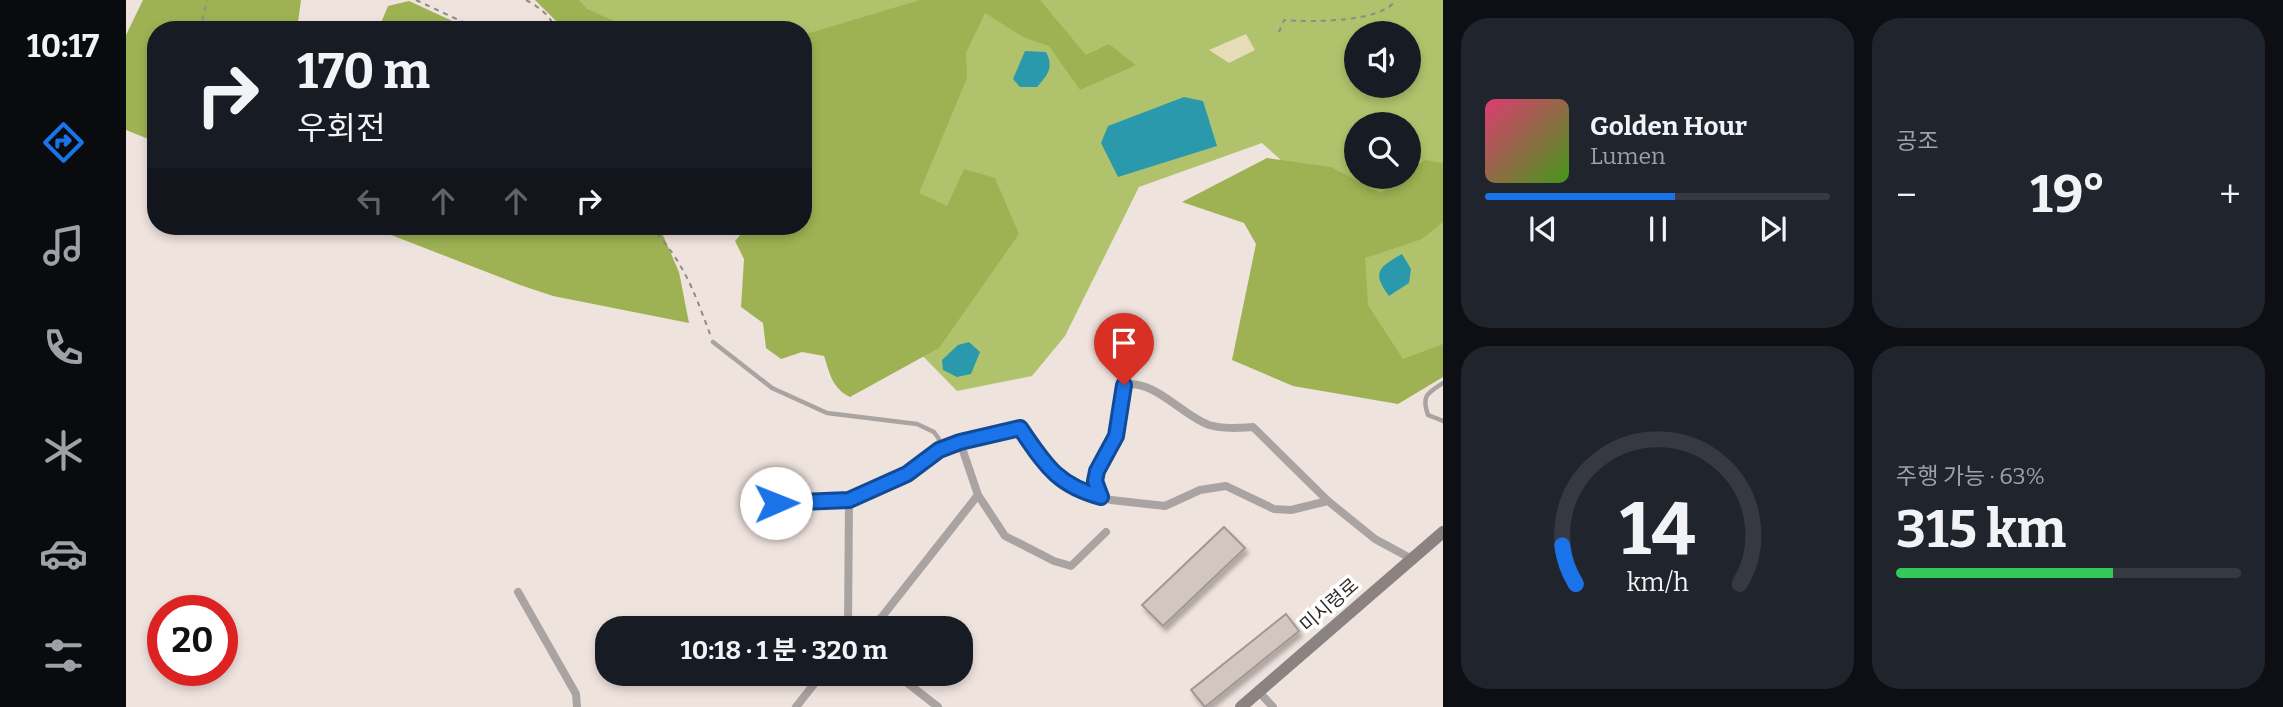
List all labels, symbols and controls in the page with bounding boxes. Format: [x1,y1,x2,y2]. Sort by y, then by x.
map controls [1344,21,1421,189]
button: sound [1344,21,1421,98]
text: 10:17 [27,27,99,65]
text: 170 m [297,42,430,101]
icon: right [182,49,273,140]
text: 우회전 [297,109,385,147]
text: Golden Hour [1590,111,1747,142]
button: search [1344,112,1421,189]
icon: directions [39,118,88,167]
text: 공조 [1896,127,1938,155]
text: Lumen [1590,142,1666,170]
text: 19° [2030,163,2106,226]
text: − [1896,172,1917,218]
text: + [2219,172,2241,218]
icon: left [351,182,389,220]
icon: ahead [424,182,462,220]
icon: ahead [497,182,535,220]
icon: right [570,182,608,220]
icon: previous [1524,210,1562,248]
icon: pause [1639,210,1677,248]
icon: next [1754,210,1792,248]
icon: music [39,221,88,270]
pin [1094,313,1154,385]
icon: phone [39,323,88,372]
icon: arrive [1105,324,1143,362]
icon: climate [39,426,88,475]
text: 주행 가능 · 63% [1896,462,2045,490]
position arrow [739,466,813,540]
text: 14 [1620,486,1695,573]
text: 315 km [1896,498,2066,561]
icon: car [39,529,88,578]
text: km/h [1627,567,1689,597]
street label: 미시령로 [1295,573,1363,637]
speed limit sign: 20 [147,595,238,686]
icon: filters [39,631,88,680]
text: 10:18 · 1 분 · 320 m [681,635,887,666]

